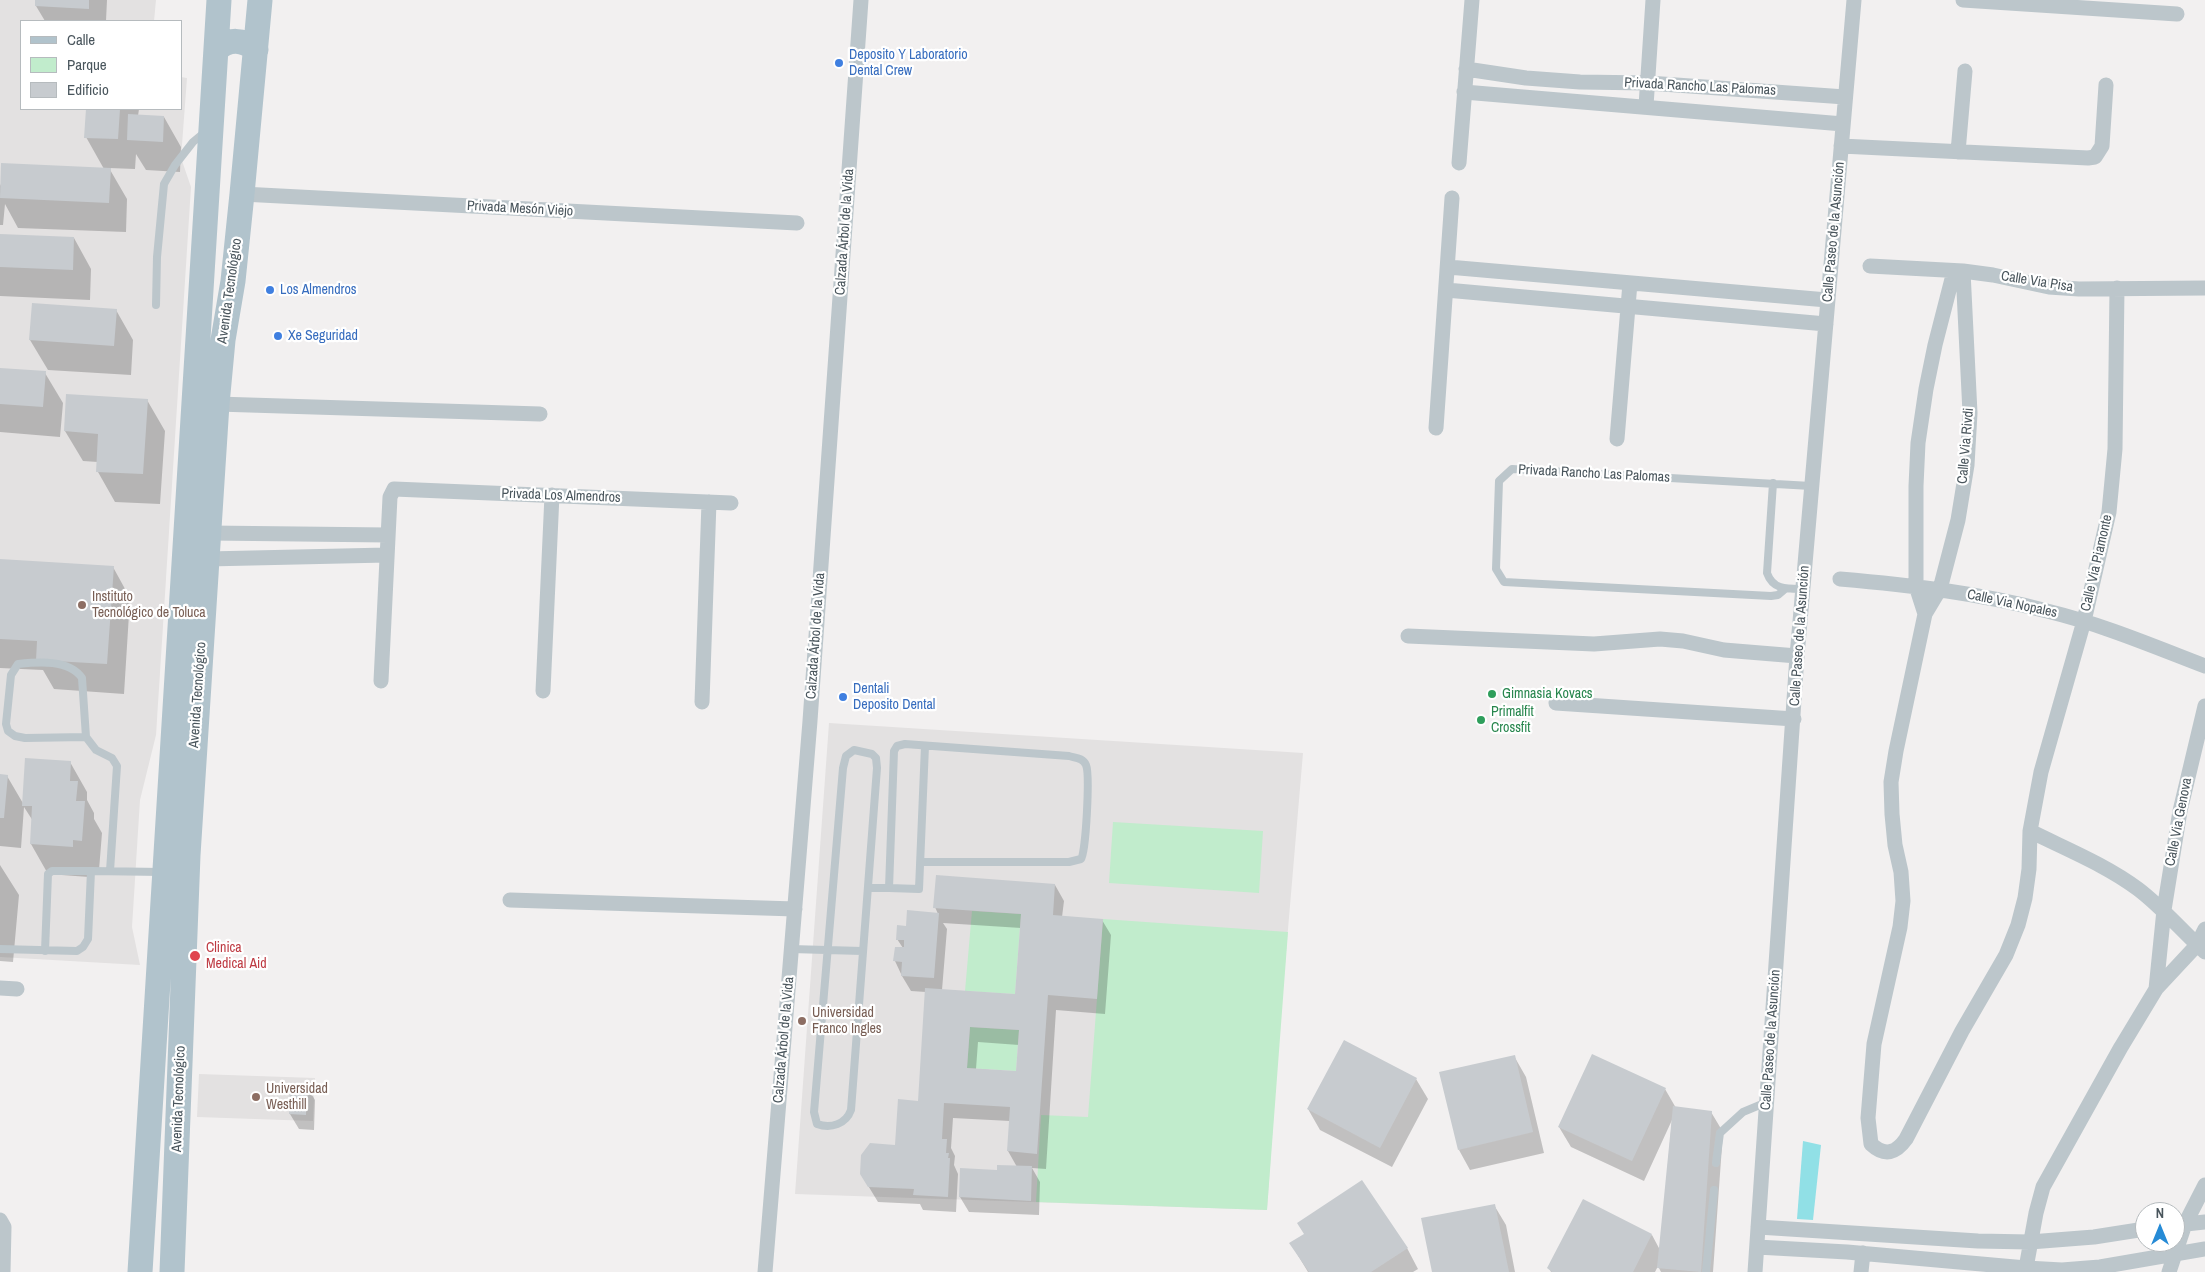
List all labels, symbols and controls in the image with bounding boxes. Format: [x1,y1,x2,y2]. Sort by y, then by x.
legend [20,20,182,110]
text: Calle [67,29,95,50]
place label: Deposito Y Laboratorio Dental Crew [849,47,968,80]
text: Parque [67,54,107,75]
marker: Deposito Y Laboratorio Dental Crew [833,57,845,69]
street label: Privada Rancho Las Palomas [1624,75,1776,99]
text: Edificio [67,79,109,100]
street label: Calle Paseo de la Asunción [1819,161,1849,303]
street label: Calzada Árbol de la Vida [832,168,858,296]
street label: Privada Mesón Viejo [466,198,574,220]
street label: Avenida Tecnológico [214,237,246,345]
street label: Calle Via Pisa [2000,268,2074,296]
place label: Los Almendros [280,282,357,298]
marker: Los Almendros [264,284,276,296]
place label: Xe Seguridad [288,328,358,344]
marker: Xe Seguridad [272,330,284,342]
street label: Calle Via Rivdi [1954,407,1978,485]
street label: Privada Rancho Las Palomas [1518,462,1670,486]
street label: Privada Los Almendros [501,486,621,506]
street label: Calle Via Piamonte [2078,513,2116,613]
street label: Calle Paseo de la Asunción [1787,565,1813,707]
street label: Calzada Árbol de la Vida [803,572,829,700]
street label: Calle Via Nopales [1965,586,2059,622]
place label: Instituto Tecnológico de Toluca [92,589,206,622]
marker: Instituto Tecnológico de Toluca [76,599,88,611]
street label: Avenida Tecnológico [186,641,210,749]
place label: Dentali Deposito Dental [853,681,935,714]
place label: Gimnasia Kovacs [1502,686,1593,702]
marker: Gimnasia Kovacs [1486,688,1498,700]
marker: Dentali Deposito Dental [837,691,849,703]
place label: Primalfit Crossfit [1491,704,1534,736]
marker: Primalfit Crossfit [1475,714,1487,726]
street label: Calle Via Genova [2162,776,2196,868]
place label: Clinica Medical Aid [206,940,267,972]
marker: Clinica Medical Aid [188,949,202,963]
street label: Calle Paseo de la Asunción [1758,969,1784,1111]
street label: Calzada Árbol de la Vida [770,976,798,1104]
place label: Universidad Franco Ingles [812,1005,882,1038]
marker: Universidad Franco Ingles [796,1015,808,1027]
street label: Avenida Tecnológico [169,1046,189,1152]
place label: Universidad Westhill [266,1081,328,1114]
marker: Universidad Westhill [250,1091,262,1103]
north arrow [2135,1202,2185,1252]
text: N [2156,1204,2164,1222]

